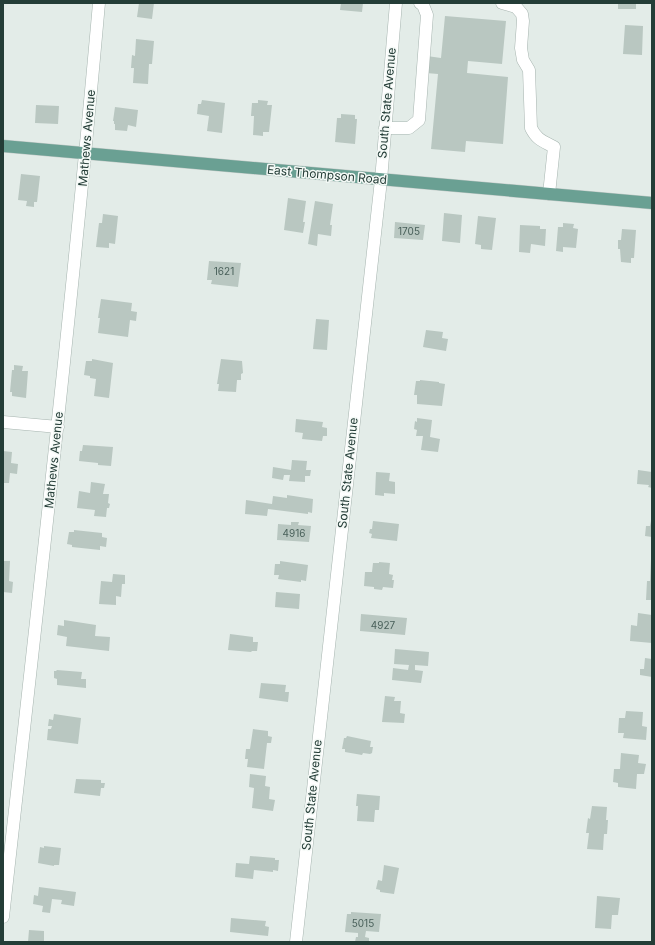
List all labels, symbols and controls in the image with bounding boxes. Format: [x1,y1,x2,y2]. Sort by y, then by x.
street label: South State Avenue [374,47,399,159]
street label: Mathews Avenue [75,89,98,187]
street label: East Thompson Road [266,162,388,187]
house number: 1705 [398,225,420,237]
house number: 1621 [214,265,234,277]
street label: Mathews Avenue [41,411,66,509]
street label: South State Avenue [334,417,361,529]
house number: 4916 [283,527,305,539]
house number: 4927 [371,619,396,631]
street label: South State Avenue [298,739,325,851]
house number: 5015 [352,917,374,929]

